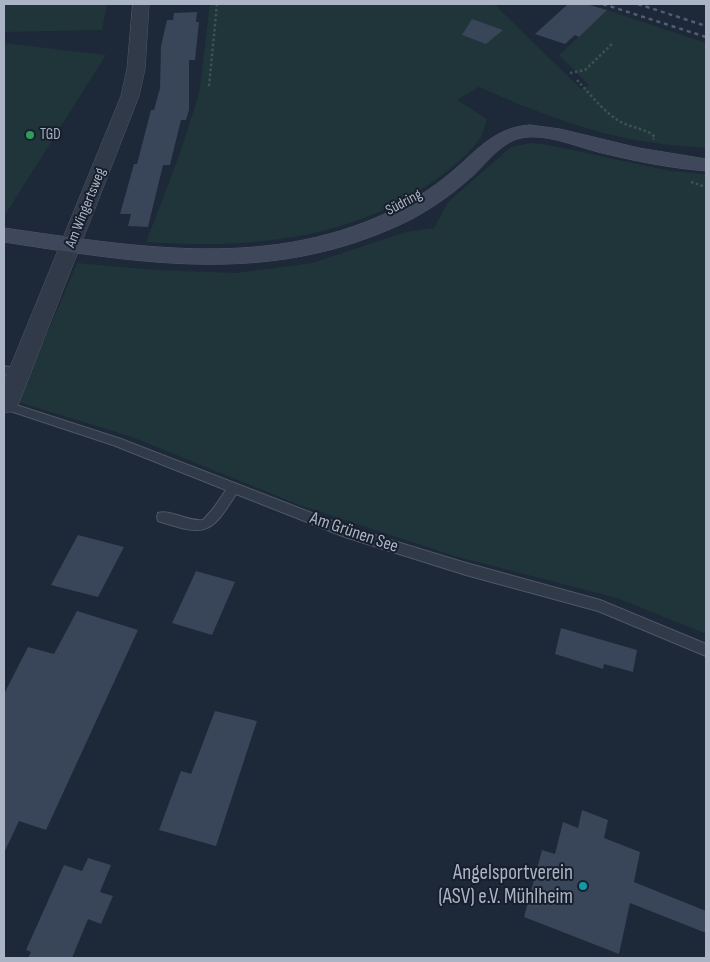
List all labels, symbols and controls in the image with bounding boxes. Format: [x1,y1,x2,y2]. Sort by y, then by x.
place label: TGD [40,126,61,144]
marker: TGD [24,129,36,141]
street label: Am Wingertsweg [62,166,110,250]
street label: Südring [383,186,425,220]
street label: Am Grünen See [307,508,401,558]
place label: Angelsportverein (ASV) e.V. Mühlheim [438,861,573,911]
marker: Angelsportverein (ASV) e.V. Mühlheim [577,880,589,892]

